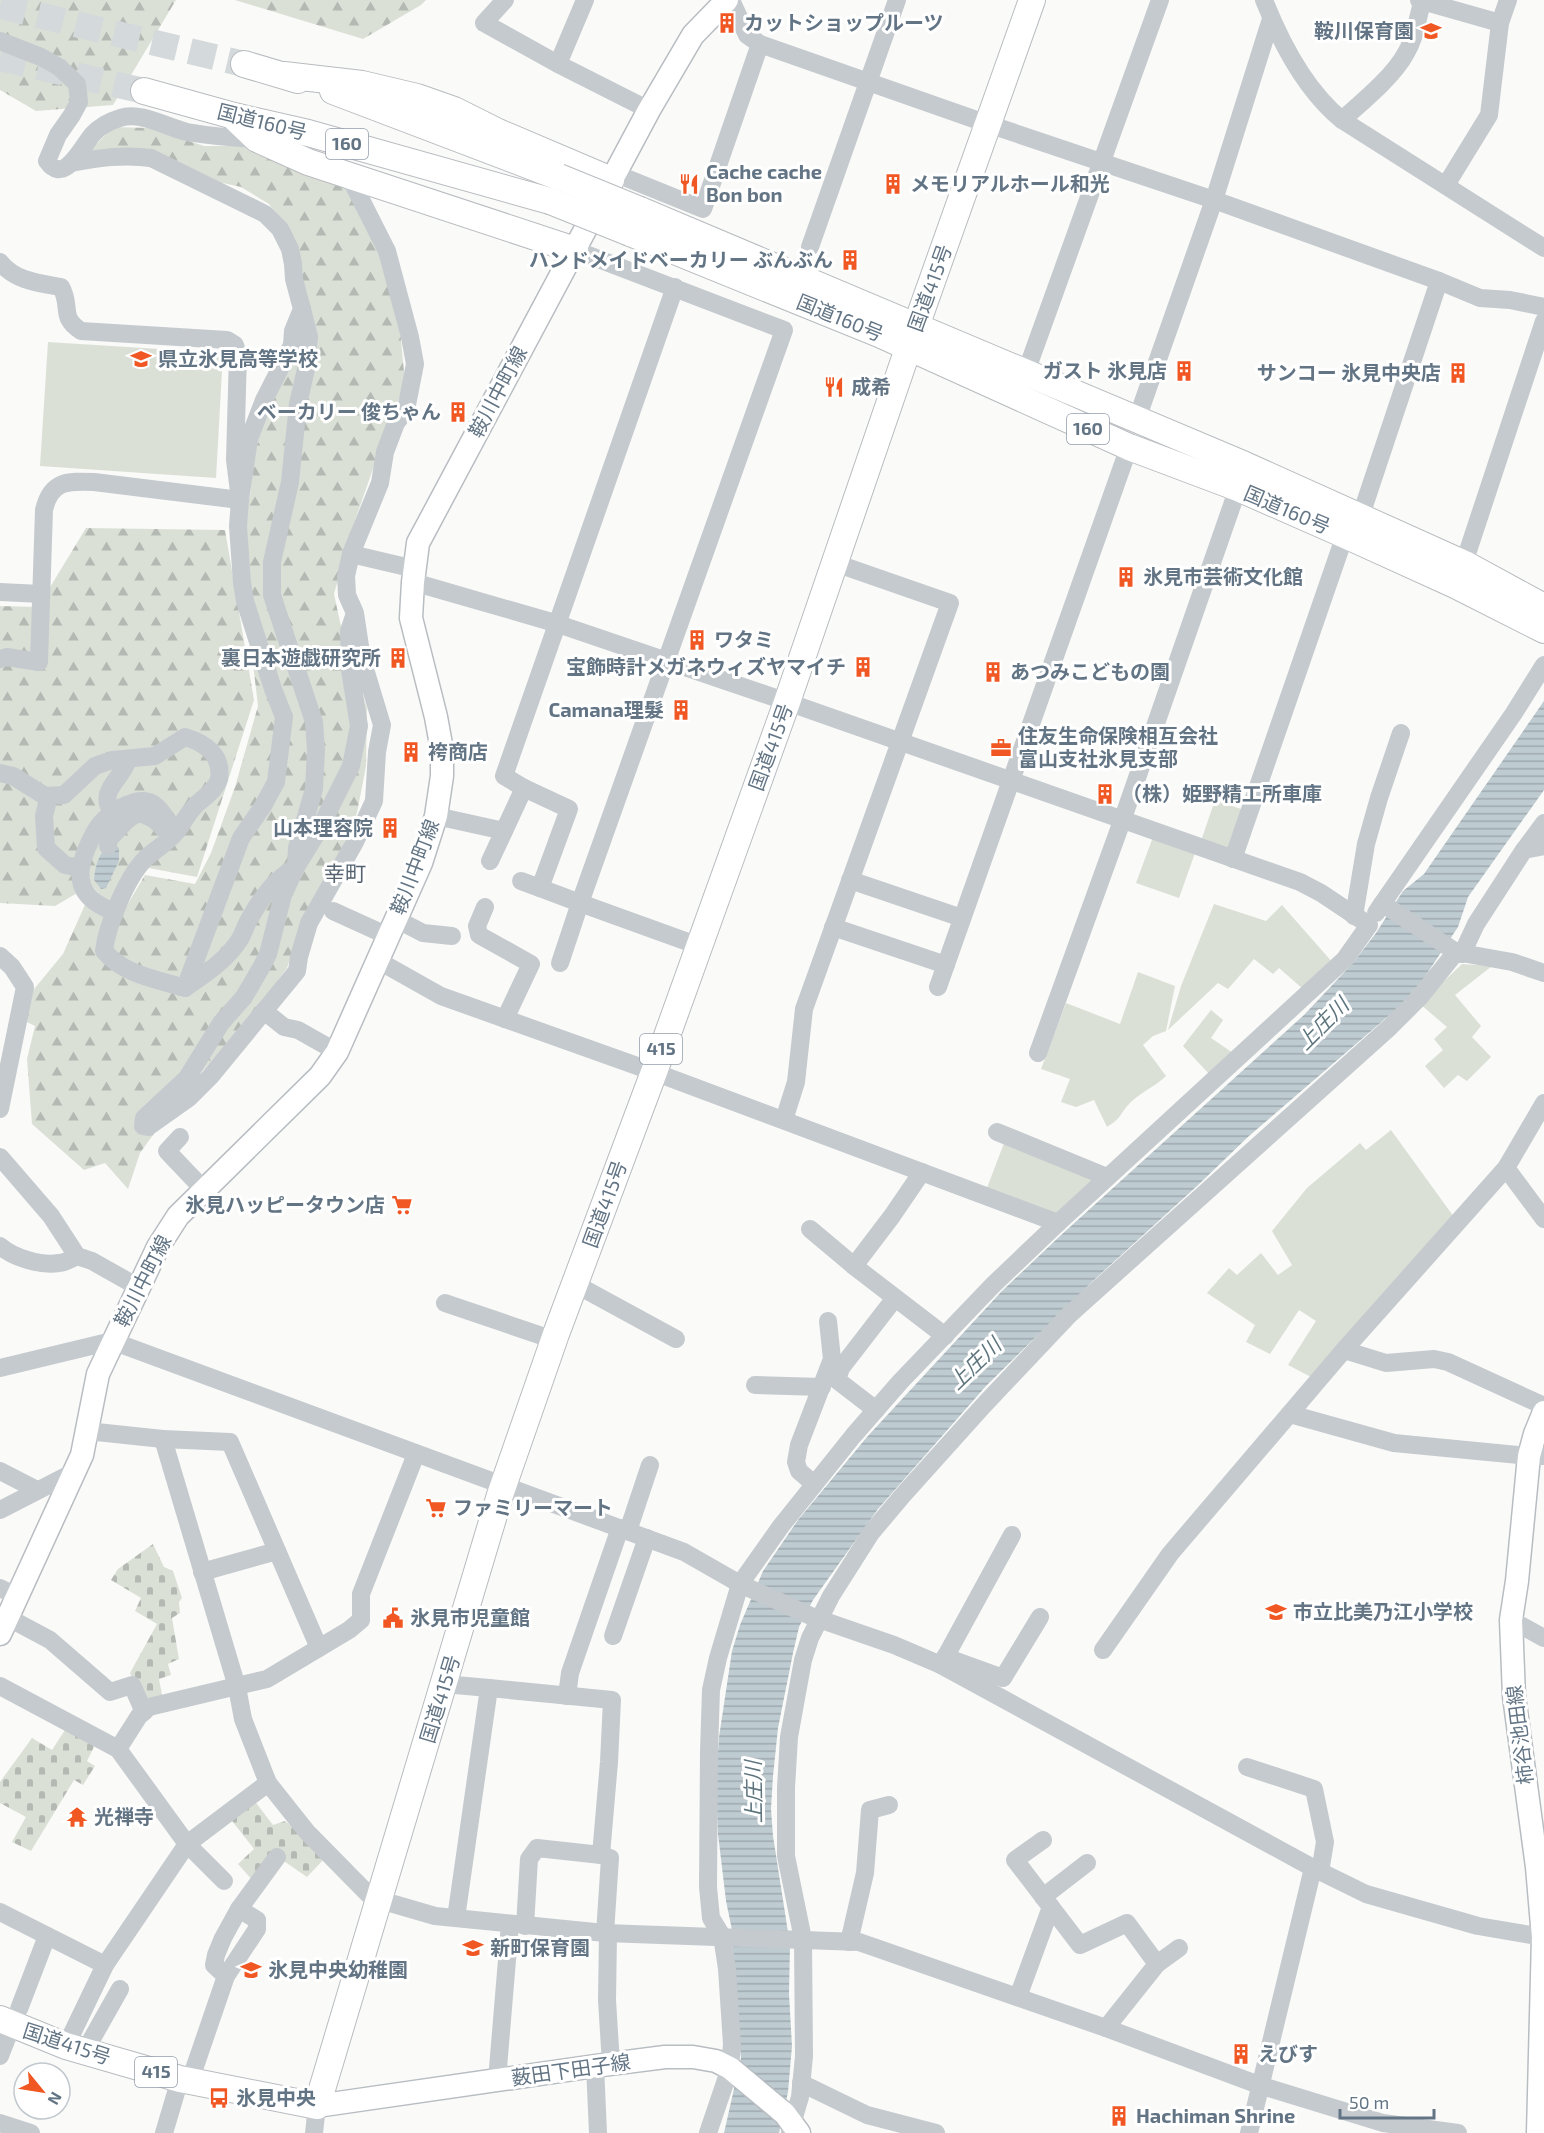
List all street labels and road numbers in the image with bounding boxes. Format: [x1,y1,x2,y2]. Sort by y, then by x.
street label: 国道160号 [215,98,310,144]
road number: 160 [326,129,368,159]
street label: 国道415号 [902,241,956,335]
street label: 国道160号 [793,289,887,345]
street label: 鞍川中町線 [463,342,531,441]
road number: 160 [1067,414,1109,444]
street label: 国道160号 [1241,480,1334,538]
street label: 国道415号 [743,700,797,794]
street label: 鞍川中町線 [385,816,443,918]
road number: 415 [640,1034,682,1064]
street label: 国道415号 [577,1157,631,1251]
street label: 鞍川中町線 [109,1231,176,1331]
street label: 国道415号 [414,1652,464,1746]
street label: 柿谷池田線 [1501,1684,1537,1786]
street label: 国道415号 [20,2018,114,2069]
street label: 薮田下田子線 [510,2049,632,2089]
road number: 415 [135,2057,177,2087]

